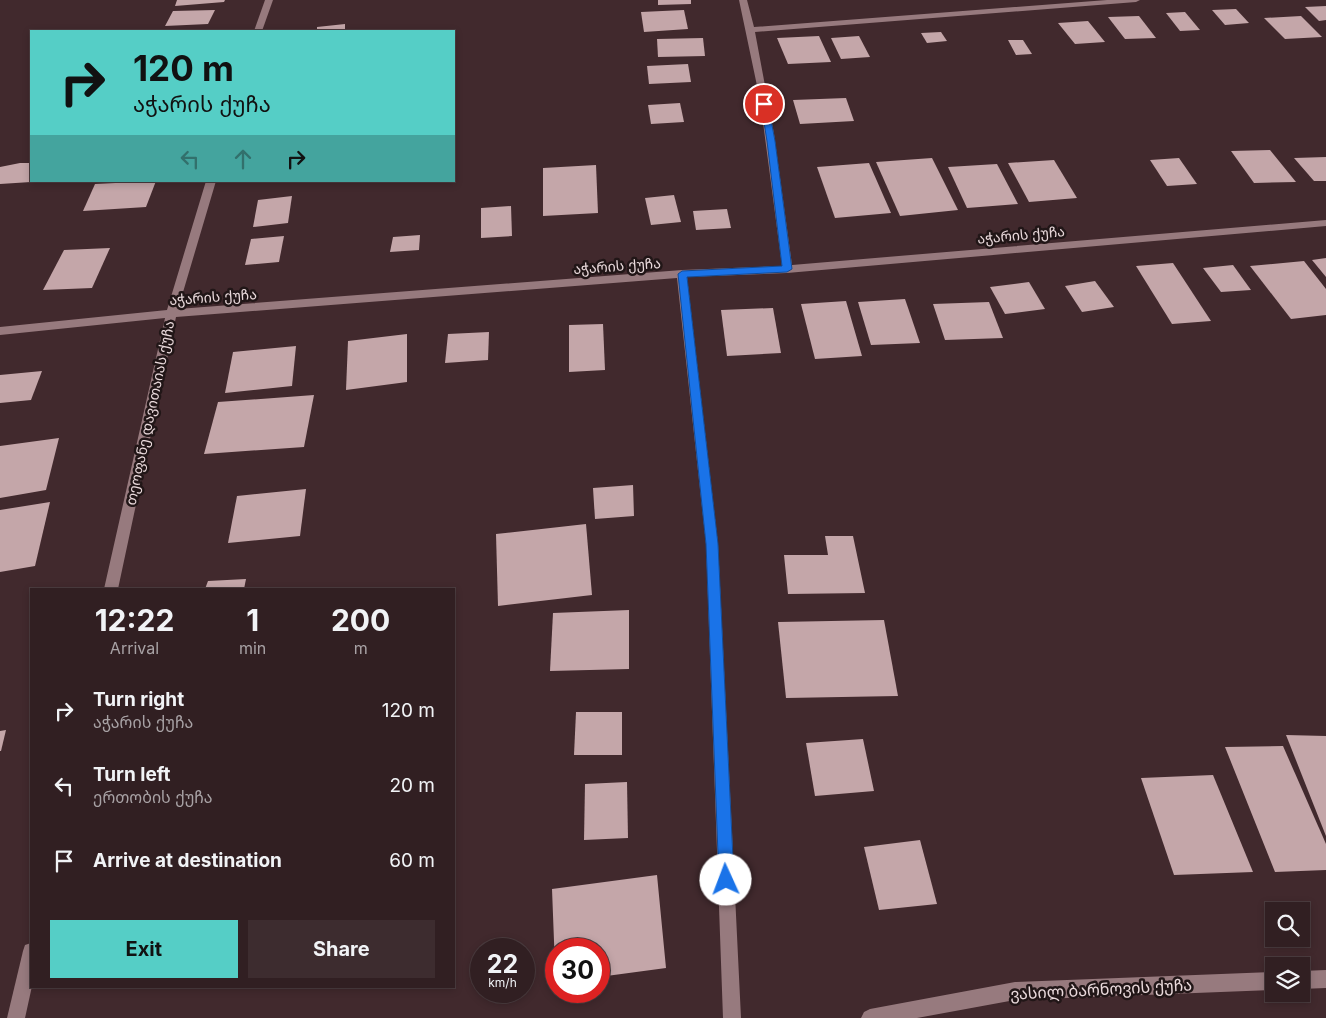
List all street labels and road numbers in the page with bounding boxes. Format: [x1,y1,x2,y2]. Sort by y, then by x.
street label: აჭარის ქუჩა [977,222,1065,248]
street label: აჭარის ქუჩა [573,254,661,278]
street label: აჭარის ქუჩა [169,285,257,309]
street label: თეოფანე დავითაიას ქუჩა [122,319,178,507]
street label: ვასილ ბარნოვის ქუჩა [1010,974,1193,1005]

